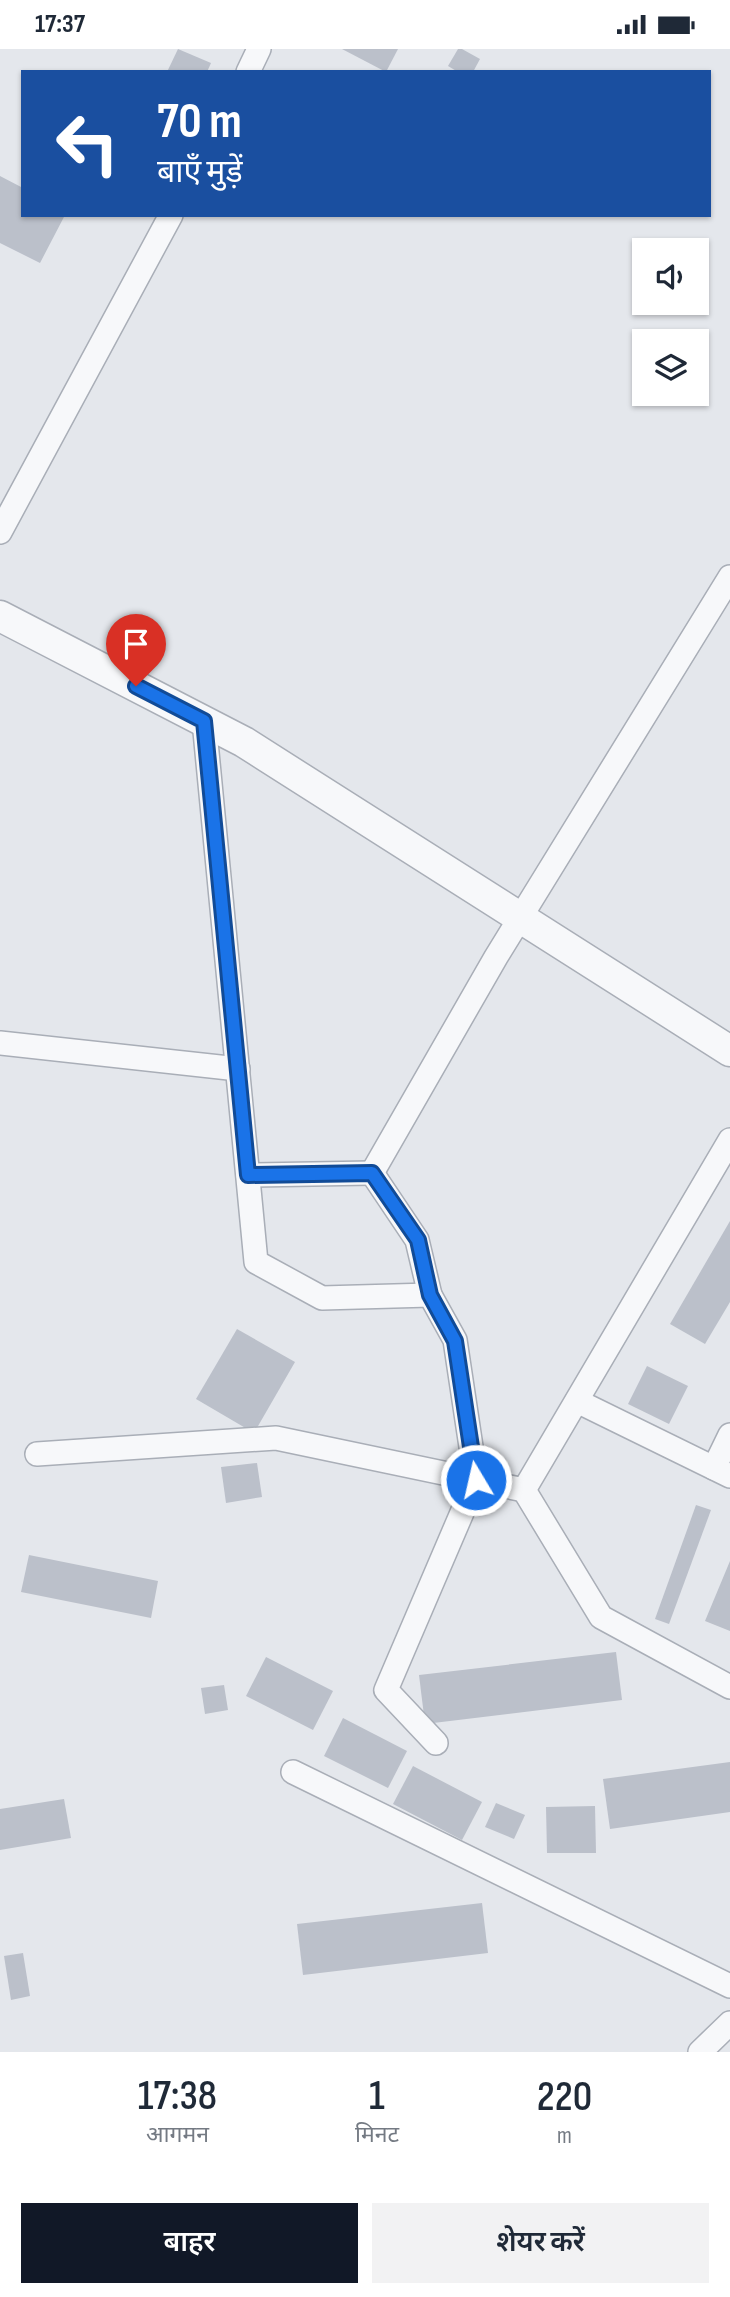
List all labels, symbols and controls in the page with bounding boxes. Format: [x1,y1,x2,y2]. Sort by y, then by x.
text: 17:37 [35,9,85,40]
text: 70 m [157,93,242,152]
icon: left [42,98,133,189]
text: बाएँ मुड़ें [157,153,243,192]
map controls [632,238,709,406]
button: sound [632,238,709,315]
button: layers [632,329,709,406]
pin [106,614,166,686]
icon: arrive [117,625,155,663]
position arrow [439,1443,513,1517]
text: 17:38 [138,2071,217,2122]
text: 1 [369,2071,385,2122]
text: 220 [537,2072,592,2123]
text: आगमन [146,2121,209,2149]
text: मिनट [355,2121,399,2149]
text: m [557,2122,572,2150]
button: बाहर [21,2203,358,2283]
button: शेयर करें [372,2203,709,2283]

